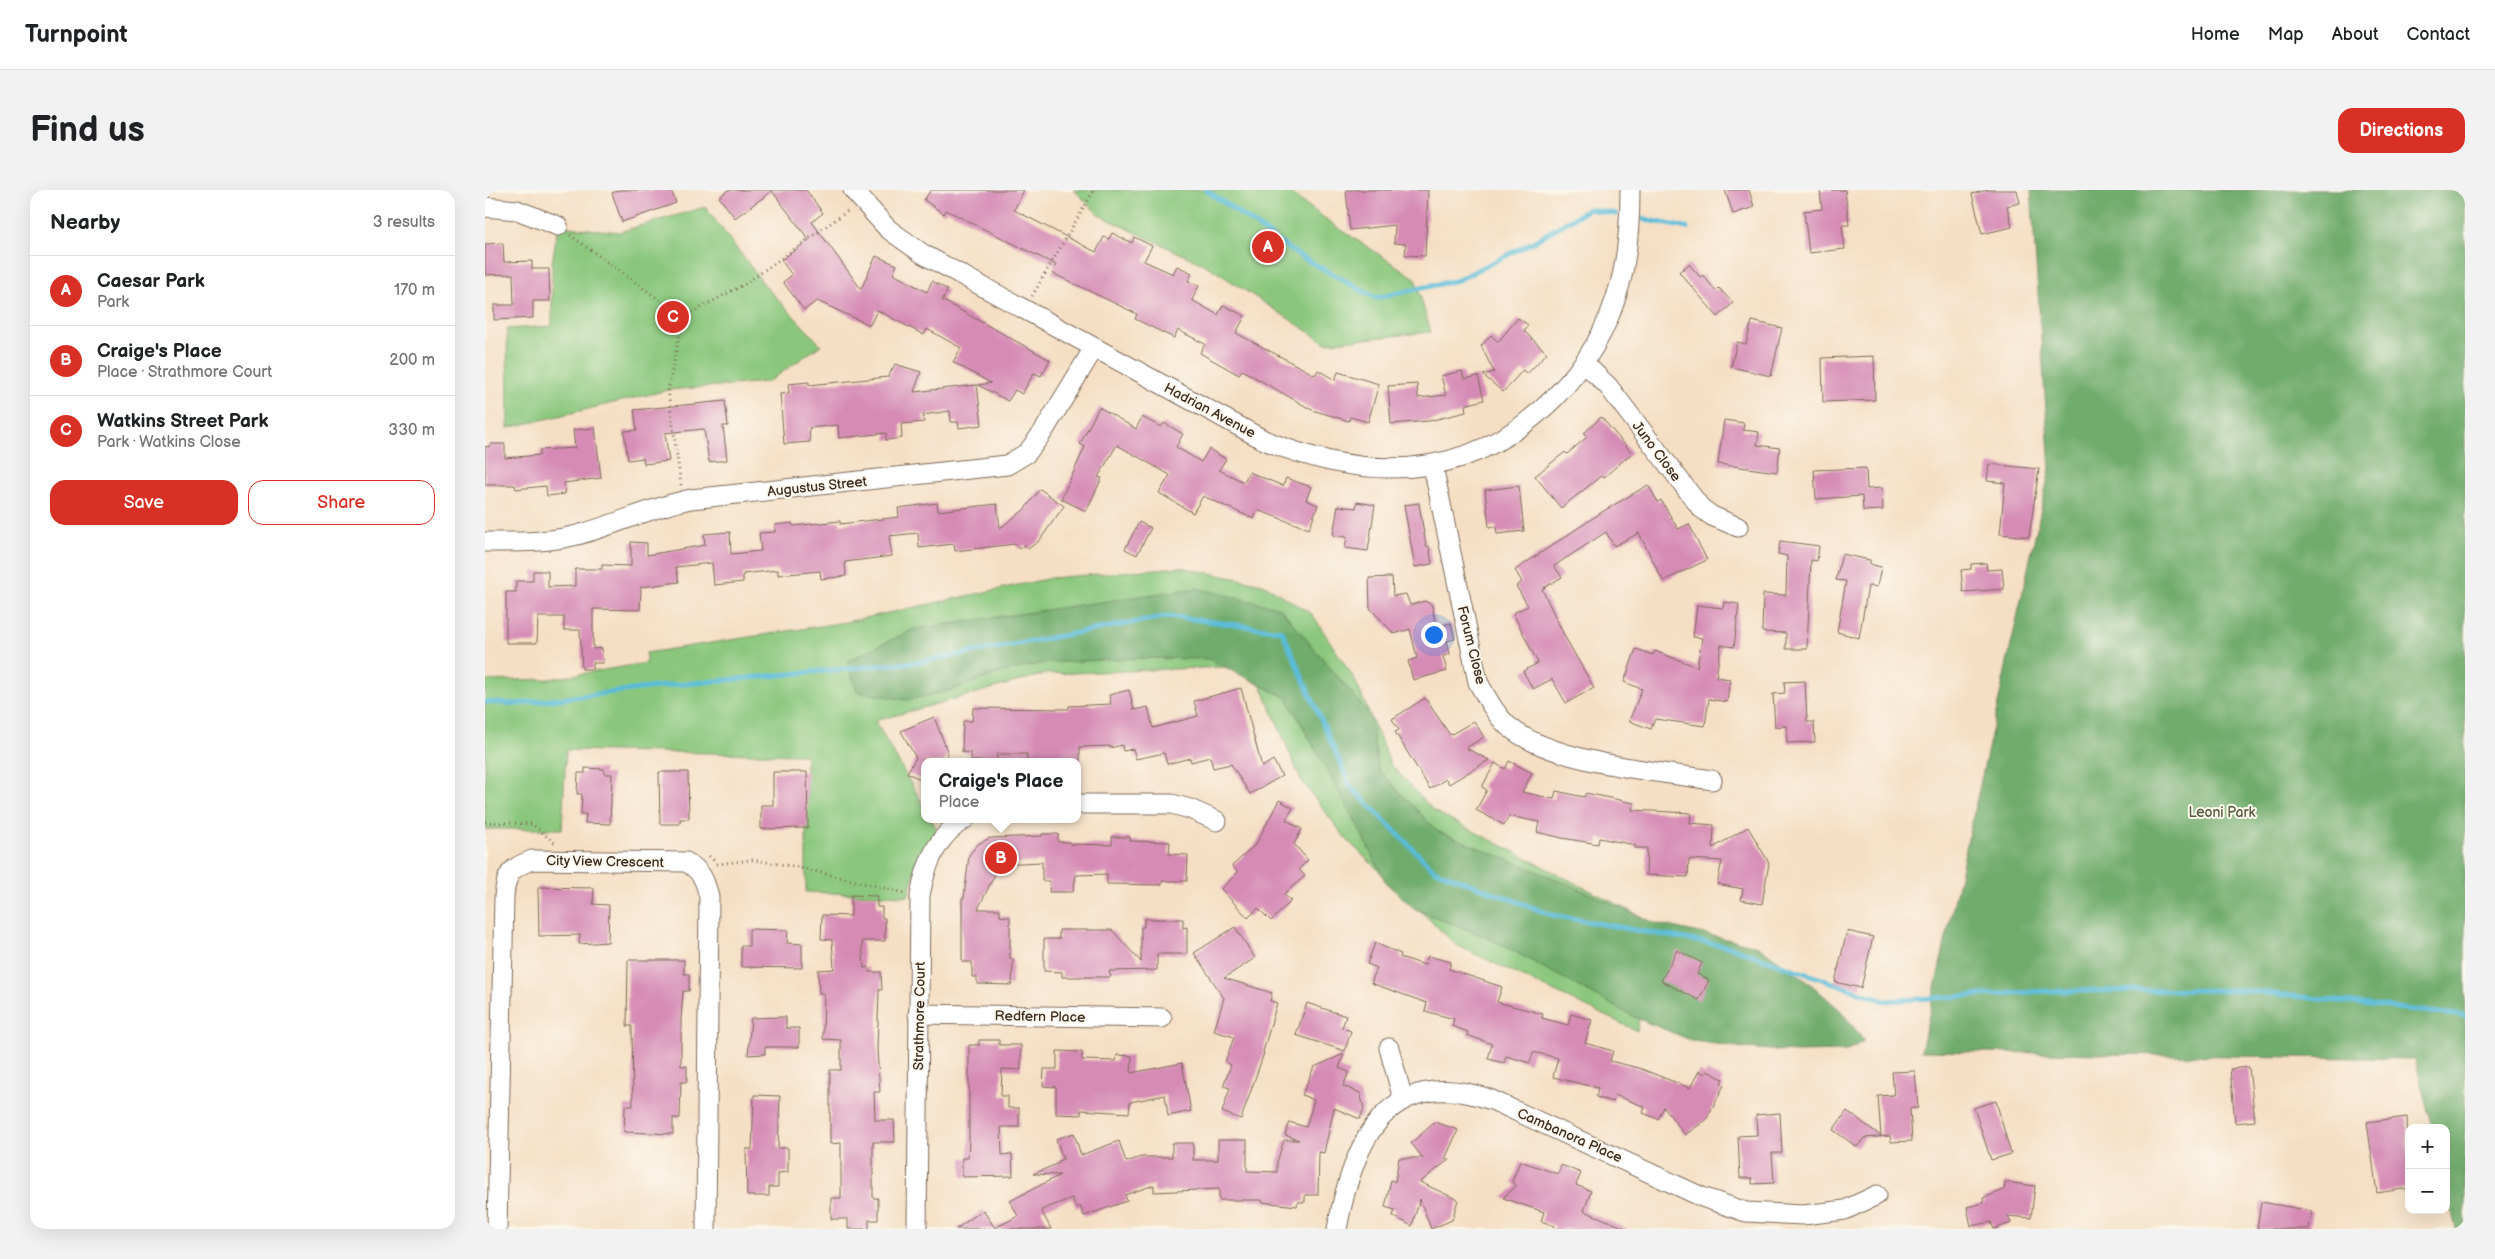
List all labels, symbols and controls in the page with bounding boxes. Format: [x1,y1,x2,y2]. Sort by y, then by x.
text: Turnpoint [25,20,128,49]
text: Home [2191,24,2240,45]
text: Map [2268,24,2304,45]
text: About [2332,24,2379,45]
text: Contact [2407,24,2470,45]
button: Directions [2338,108,2465,153]
text: Find us [30,109,145,152]
text: Nearby [50,210,120,235]
text: 3 results [373,213,435,232]
pin: A [1252,228,1284,266]
text: Caesar Park [97,270,205,293]
text: A [61,281,71,300]
text: 170 m [394,281,435,300]
text: Park [97,293,129,312]
pin: C [657,298,689,336]
text: Craige's Place [97,340,222,363]
text: B [60,351,72,370]
text: 200 m [389,351,435,370]
text: Place · Strathmore Court [97,363,272,382]
street label: Hadrian Avenue [1161,379,1258,442]
text: Watkins Street Park [97,410,268,433]
street label: Juno Close [1628,418,1685,485]
text: C [60,421,72,440]
text: 330 m [388,421,435,440]
text: Park · Watkins Close [97,433,241,452]
street label: Augustus Street [766,473,868,500]
button: Save [50,480,238,525]
button: Share [248,480,435,525]
street label: Forum Close [1454,604,1489,686]
your location [1421,622,1447,648]
popup [921,758,1081,823]
text: Craige's Place [939,770,1063,793]
text: Place [939,793,979,812]
park label: Leoni Park [2189,804,2256,821]
pin: B [985,839,1017,877]
street label: City View Crescent [546,852,665,871]
street label: Strathmore Court [910,961,929,1071]
street label: Redfern Place [995,1007,1085,1026]
street label: Cambanora Place [1515,1105,1625,1166]
map controls [2405,1124,2450,1214]
button: + [2405,1124,2450,1169]
button: − [2405,1169,2450,1214]

